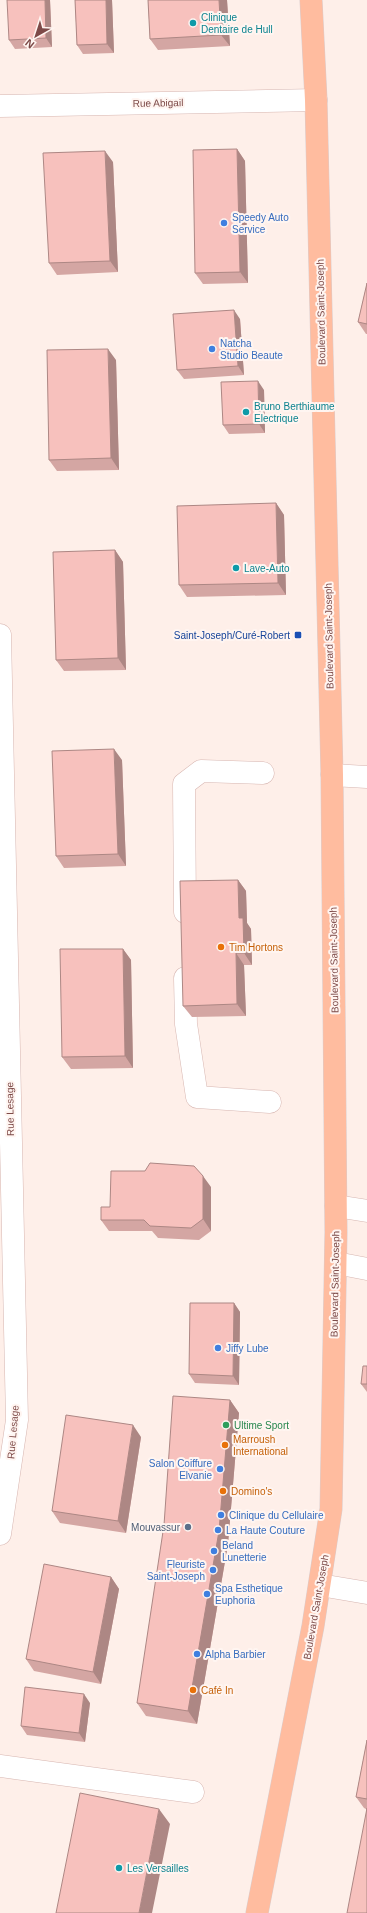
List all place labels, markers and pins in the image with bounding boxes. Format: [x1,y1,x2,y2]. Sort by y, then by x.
place label: Clinique Dentaire de Hull [201,12,273,35]
marker: Clinique Dentaire de Hull [188,18,198,28]
place label: Speedy Auto Service [232,212,289,235]
marker: Speedy Auto Service [219,218,229,228]
place label: Natcha Studio Beaute [220,338,283,361]
marker: Natcha Studio Beaute [207,344,217,354]
place label: Bruno Berthiaume Electrique [254,401,335,424]
marker: Bruno Berthiaume Electrique [241,407,251,417]
marker: Lave-Auto [231,563,241,573]
place label: Lave-Auto [244,563,290,574]
place label: Saint-Joseph/Curé-Robert [174,630,290,641]
marker: Saint-Joseph/Curé-Robert [293,630,303,640]
marker: Tim Hortons [216,942,226,952]
place label: Tim Hortons [229,942,283,953]
marker: Jiffy Lube [213,1343,223,1353]
place label: Jiffy Lube [226,1343,269,1354]
marker: Ultime Sport [221,1420,231,1430]
place label: Ultime Sport [234,1420,289,1431]
place label: Marroush International [233,1434,288,1457]
marker: Marroush International [220,1440,230,1450]
place label: Salon Coiffure Elvanie [149,1458,212,1481]
marker: Salon Coiffure Elvanie [215,1464,225,1474]
marker: Domino's [218,1486,228,1496]
place label: Domino's [231,1486,272,1497]
marker: Clinique du Cellulaire [216,1510,226,1520]
place label: Clinique du Cellulaire [229,1510,324,1521]
place label: Mouvassur [131,1522,181,1533]
marker: Mouvassur [183,1522,193,1532]
marker: La Haute Couture [213,1525,223,1535]
place label: La Haute Couture [226,1525,305,1536]
place label: Beland Lunetterie [222,1540,267,1563]
marker: Beland Lunetterie [209,1546,219,1556]
place label: Fleuriste Saint-Joseph [147,1559,205,1582]
marker: Fleuriste Saint-Joseph [208,1565,218,1575]
place label: Spa Esthetique Euphoria [215,1583,283,1606]
marker: Spa Esthetique Euphoria [202,1589,212,1599]
marker: Alpha Barbier [192,1649,202,1659]
place label: Alpha Barbier [205,1649,266,1660]
marker: Café In [188,1685,198,1695]
place label: Café In [201,1685,233,1696]
marker: Les Versailles [114,1863,124,1873]
place label: Les Versailles [127,1863,189,1874]

